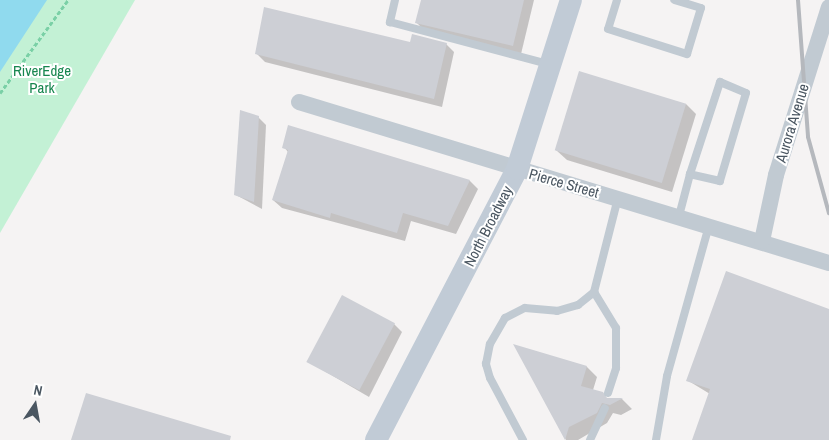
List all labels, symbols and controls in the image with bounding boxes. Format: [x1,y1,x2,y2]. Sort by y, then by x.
park label: RiverEdge Park [13,61,71,96]
street label: Aurora Avenue [771,81,813,165]
street label: Pierce Street [527,164,601,202]
street label: North Broadway [460,183,516,269]
north arrow [10,380,60,430]
text: N [32,381,44,400]

